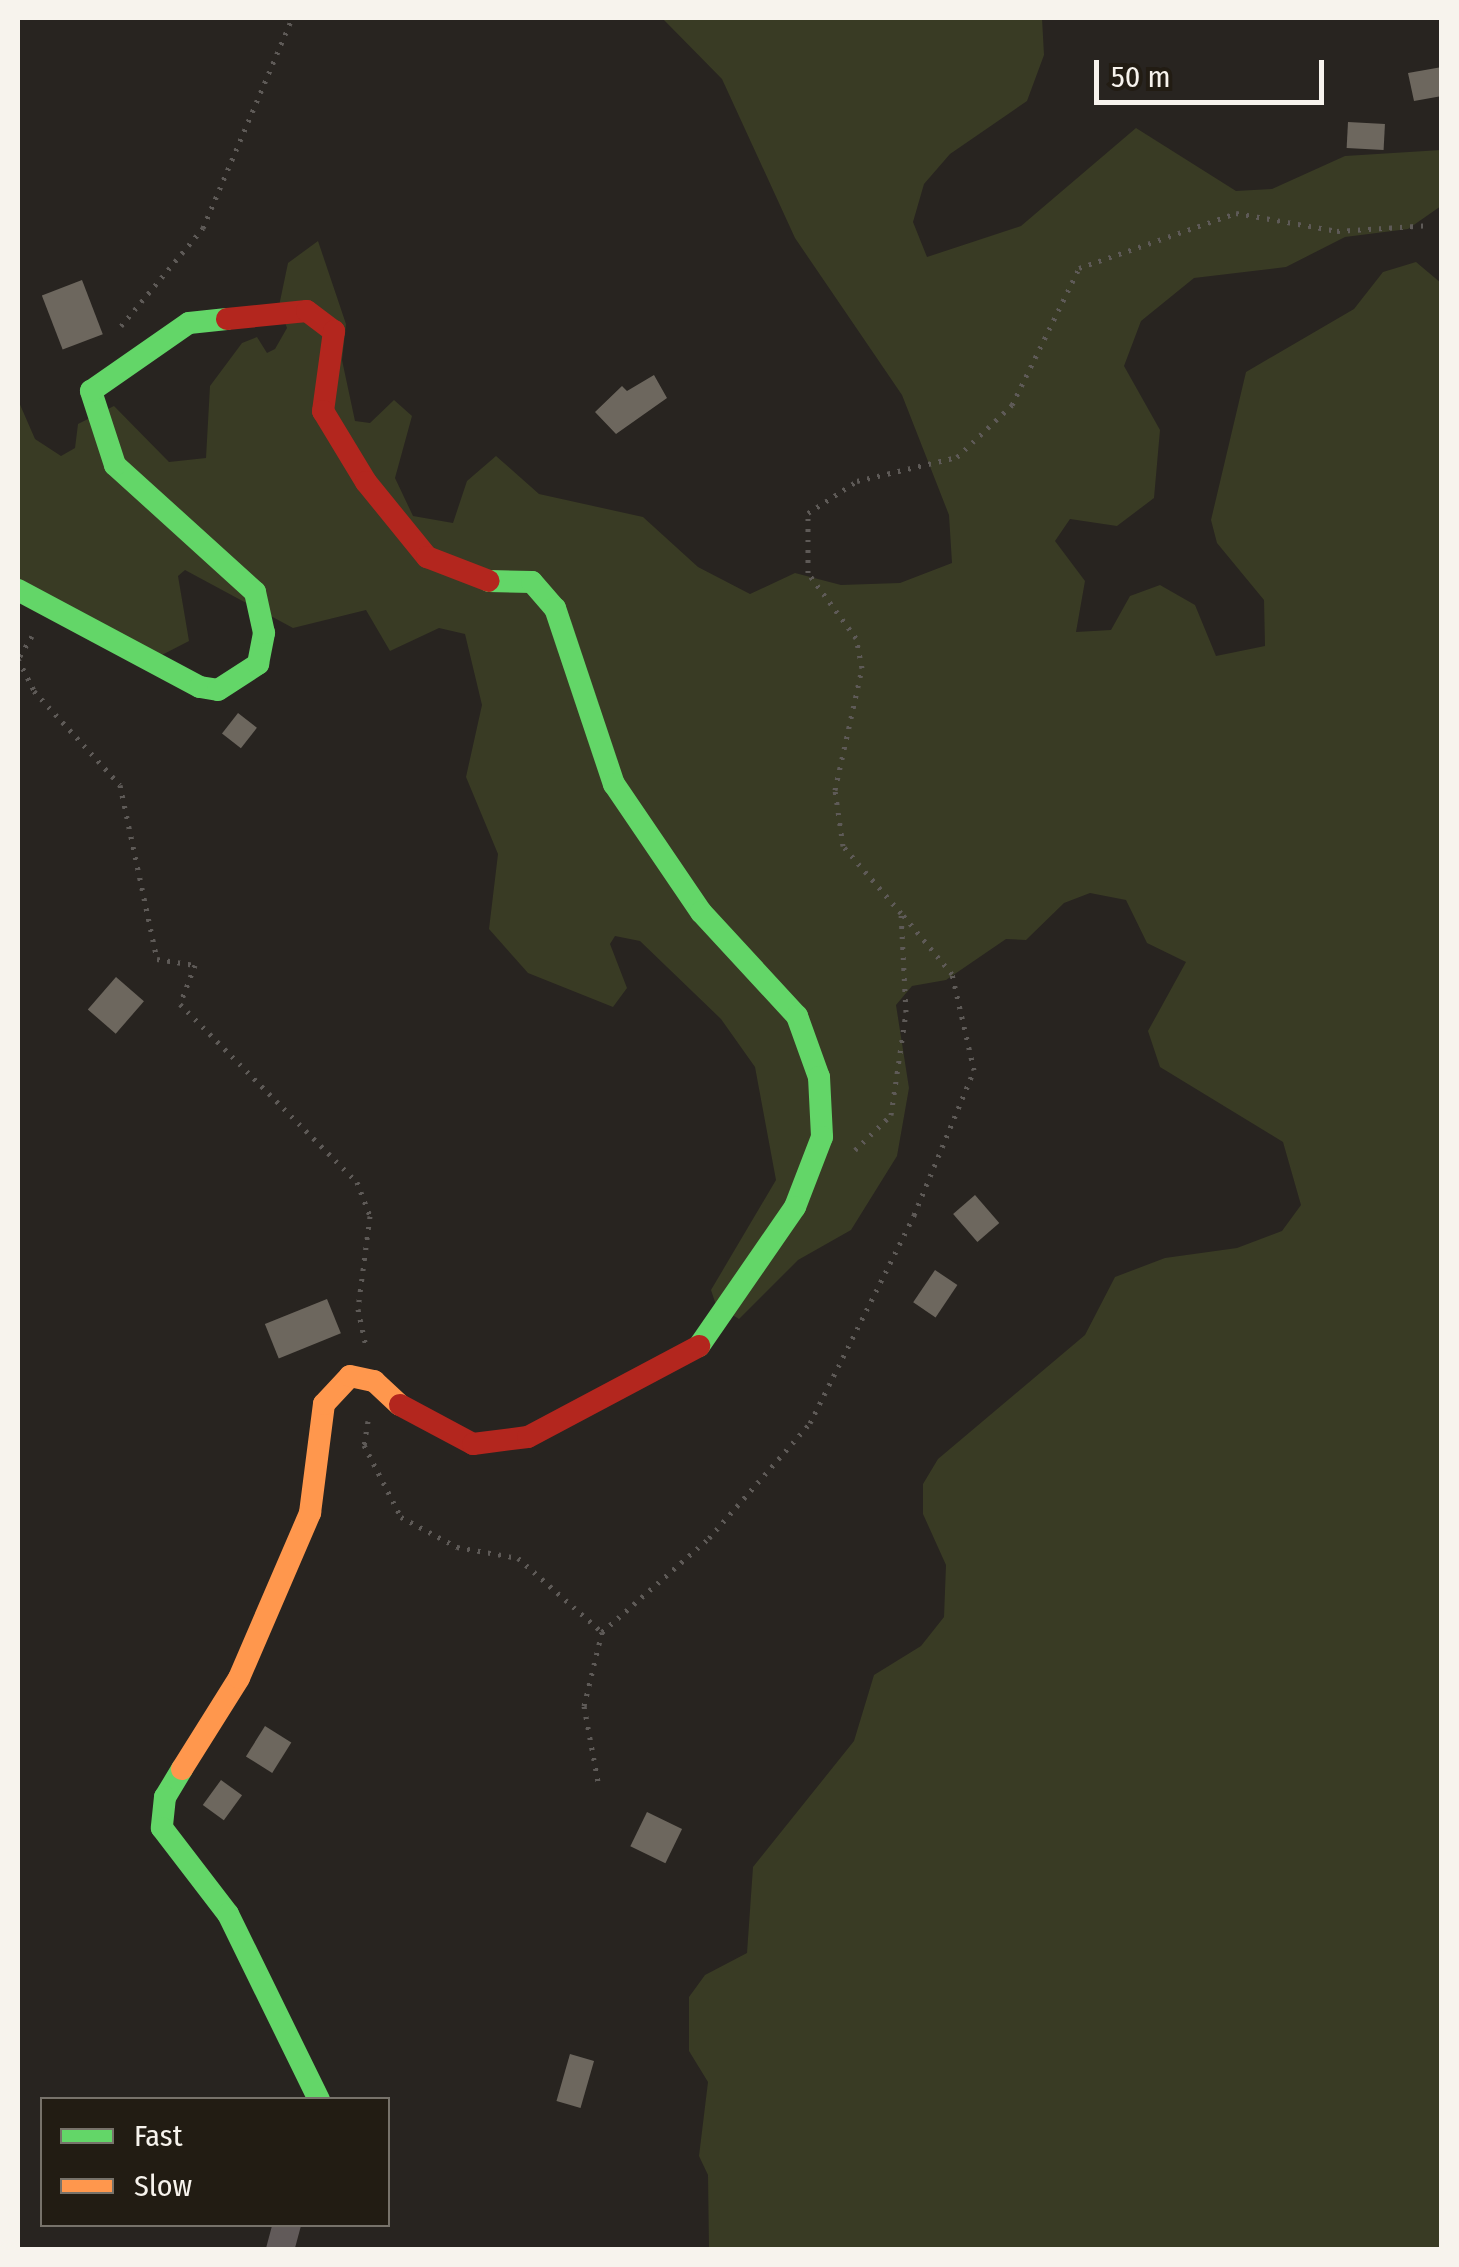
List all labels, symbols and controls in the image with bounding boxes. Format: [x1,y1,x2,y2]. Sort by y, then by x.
scale bar [1099,40,1329,102]
text: 50 m [1111,59,1171,95]
legend [40,2097,390,2227]
text: Fast [134,2118,182,2154]
text: Slow [134,2168,192,2204]

